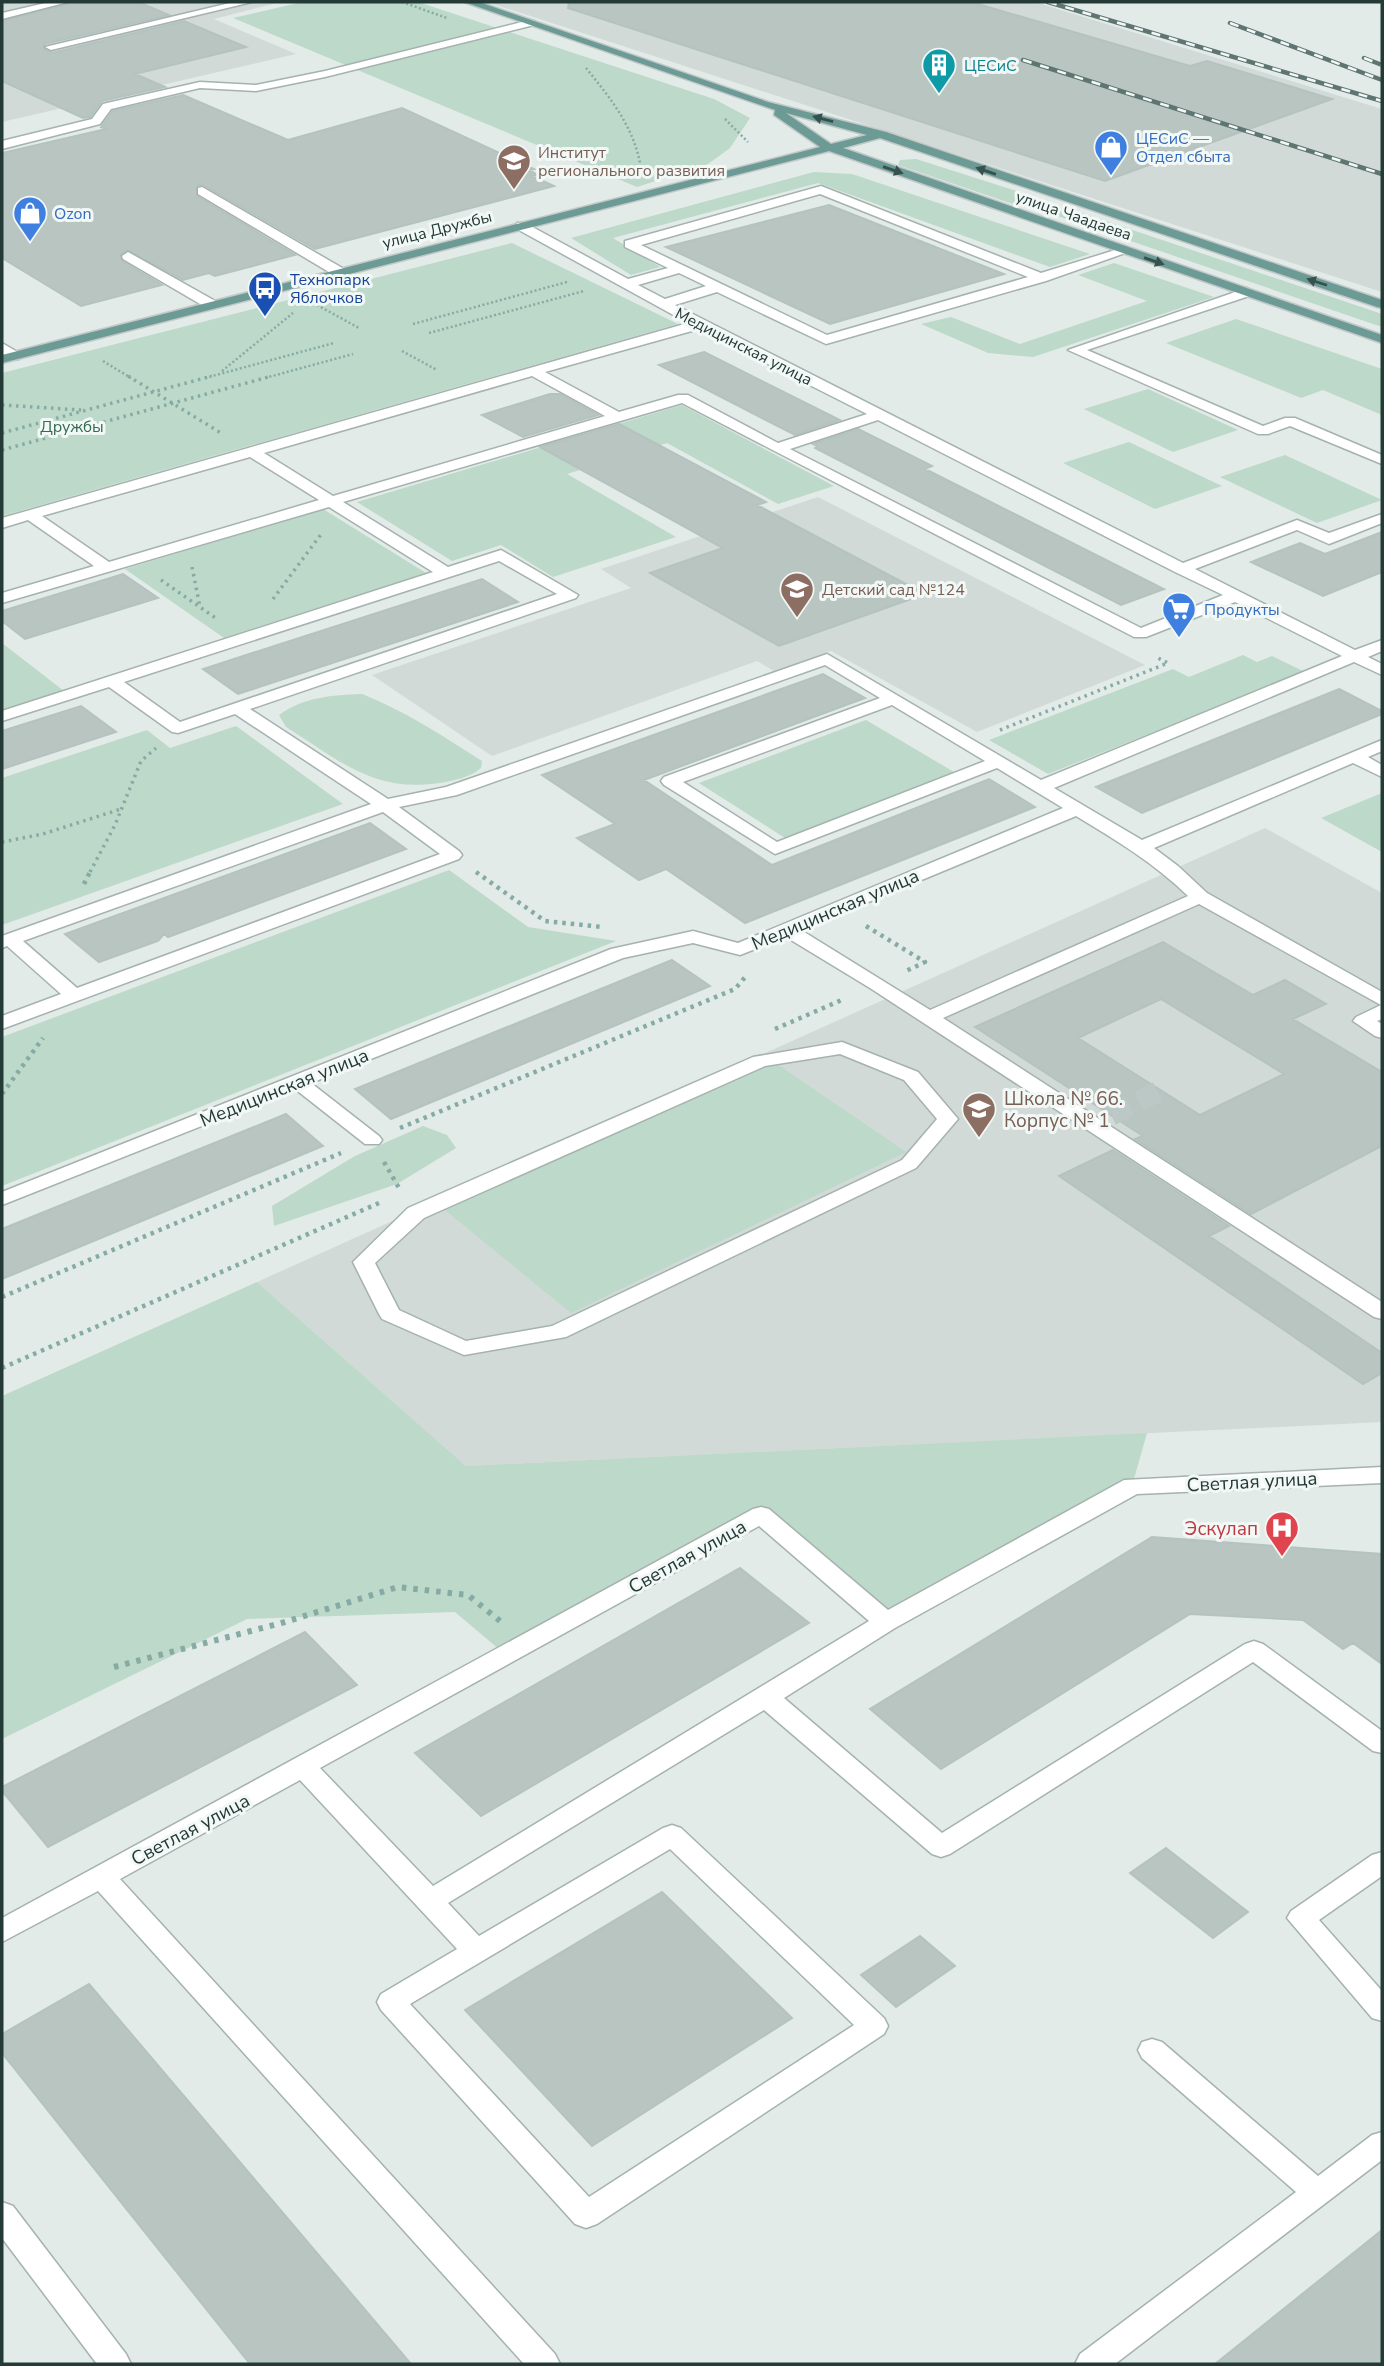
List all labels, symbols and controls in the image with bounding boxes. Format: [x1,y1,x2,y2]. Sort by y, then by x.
building icon: ЦЕСиС [920,46,958,95]
place label: ЦЕСиС [964,55,1017,77]
one-way arrow [812,114,833,124]
shop icon: ЦЕСиС — Отдел сбыта [1092,128,1130,177]
place label: ЦЕСиС — Отдел сбыта [1136,128,1231,168]
school or university icon: Институт регионального развития [495,142,533,191]
place label: Институт регионального развития [538,142,725,182]
one-way arrow [882,165,903,176]
one-way arrow [975,165,996,176]
street label: улица Чаадаева [1013,186,1134,246]
shop icon: Ozon [11,194,49,243]
place label: Ozon [54,203,92,225]
street label: улица Дружбы [380,206,494,254]
one-way arrow [1143,256,1164,267]
bus stop icon: Технопарк Яблочков [246,269,284,318]
place label: Технопарк Яблочков [290,269,370,309]
one-way arrow [1307,276,1328,287]
street label: Медицинская улица [671,303,816,391]
park label: Дружбы [40,416,104,438]
school or university icon: Детский сад №124 [778,570,816,619]
place label: Детский сад №124 [822,579,965,601]
supermarket icon: Продукты [1160,590,1198,639]
place label: Продукты [1204,599,1280,621]
street label: Медицинская улица [748,863,923,957]
street label: Медицинская улица [196,1042,373,1134]
place label: Школа № 66. Корпус № 1 [1004,1086,1123,1134]
school or university icon: Школа № 66. Корпус № 1 [960,1090,998,1139]
street label: Светлая улица [1186,1466,1318,1498]
hospital icon: Эскулап [1263,1509,1301,1558]
street label: Светлая улица [624,1514,751,1600]
place label: Эскулап [1185,1516,1258,1542]
street label: Светлая улица [126,1788,254,1872]

